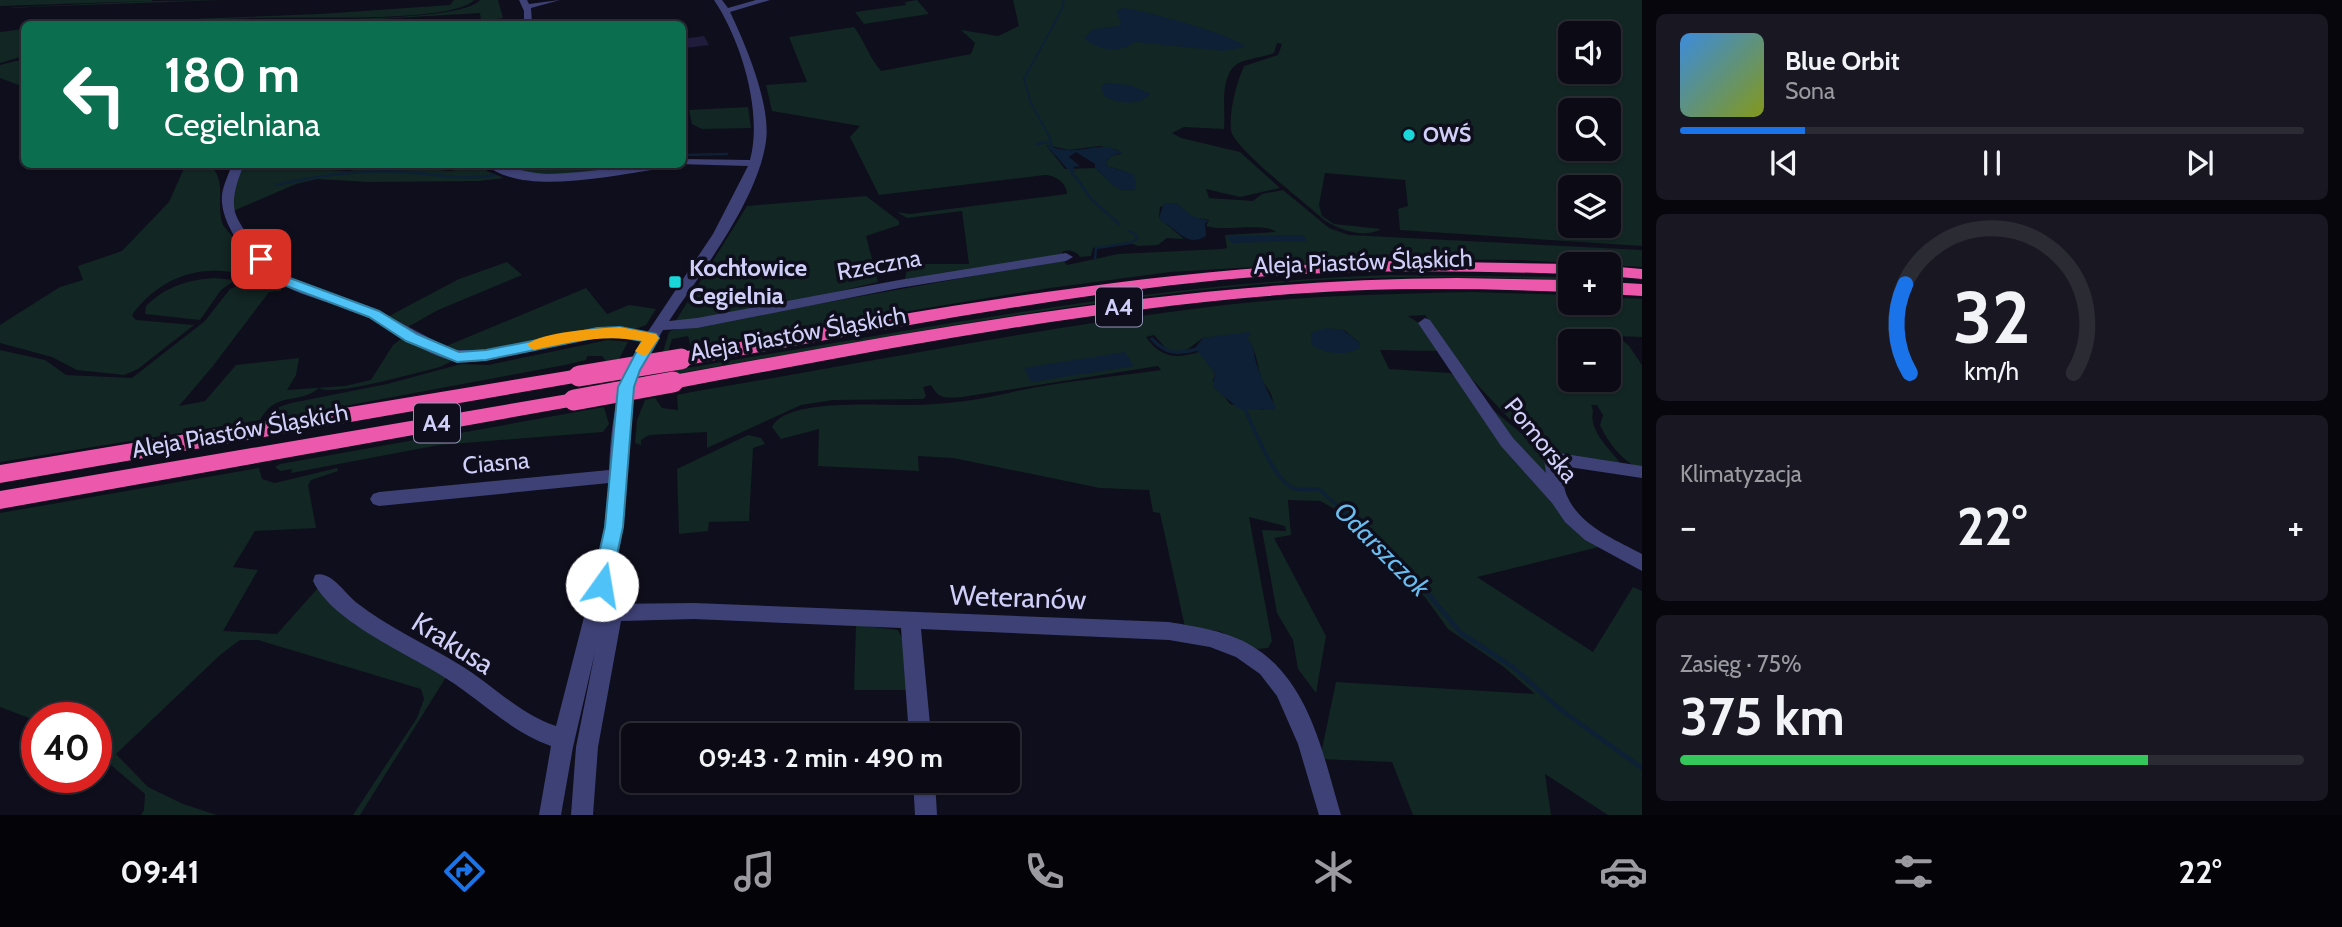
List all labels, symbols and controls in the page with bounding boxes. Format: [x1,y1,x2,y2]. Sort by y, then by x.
map controls [1558,21,1621,392]
button: sound [1558,21,1621,84]
text: 180 m [164,45,300,104]
text: Blue Orbit [1785,45,1900,77]
icon: left [49,49,140,140]
text: Sona [1785,77,1835,105]
button: search [1558,98,1621,161]
text: Cegielniana [164,105,320,144]
place label: OWŚ [1423,122,1471,147]
marker: OWŚ [1401,127,1417,143]
icon: previous [1765,144,1803,182]
icon: pause [1973,144,2011,182]
icon: next [2181,144,2219,182]
button: layers [1558,175,1621,238]
pin [231,229,291,289]
icon: arrive [242,240,280,278]
street label: Rzeczna [835,243,924,286]
street label: Aleja Piastów Śląskich [1253,243,1473,280]
button: + [1558,252,1621,315]
place label: Kochłowice Cegielnia [689,253,807,310]
marker: Kochłowice Cegielnia [667,274,683,290]
text: 32 [1953,274,2031,362]
road number: A4 [1096,288,1142,326]
street label: Aleja Piastów Śląskich [687,300,908,367]
button: − [1558,329,1621,392]
text: km/h [1965,356,2019,386]
street label: Pomorska [1498,391,1585,488]
street label: Aleja Piastów Śląskich [129,397,350,464]
road number: A4 [414,404,460,442]
street label: Ciasna [461,445,531,480]
text: Klimatyzacja [1680,460,1802,488]
water label: Odarszczok [1328,495,1437,604]
text: 22° [1957,495,2027,558]
text: − [1680,503,1697,550]
text: + [2287,503,2304,550]
position arrow [565,548,639,622]
street label: Weteranów [949,578,1087,616]
street label: Krakusa [406,605,501,682]
text: Zasięg · 75% [1680,650,1802,678]
text: 375 km [1680,685,1845,748]
speed limit sign: 40 [21,702,112,793]
text: 09:43 · 2 min · 490 m [698,742,943,774]
icon: directions [440,847,489,896]
icon: music [730,847,779,896]
icon: phone [1020,847,1069,896]
icon: climate [1309,847,1358,896]
icon: car [1599,847,1648,896]
icon: filters [1889,847,1938,896]
text: 09:41 [120,852,199,891]
text: 22° [2179,852,2222,891]

